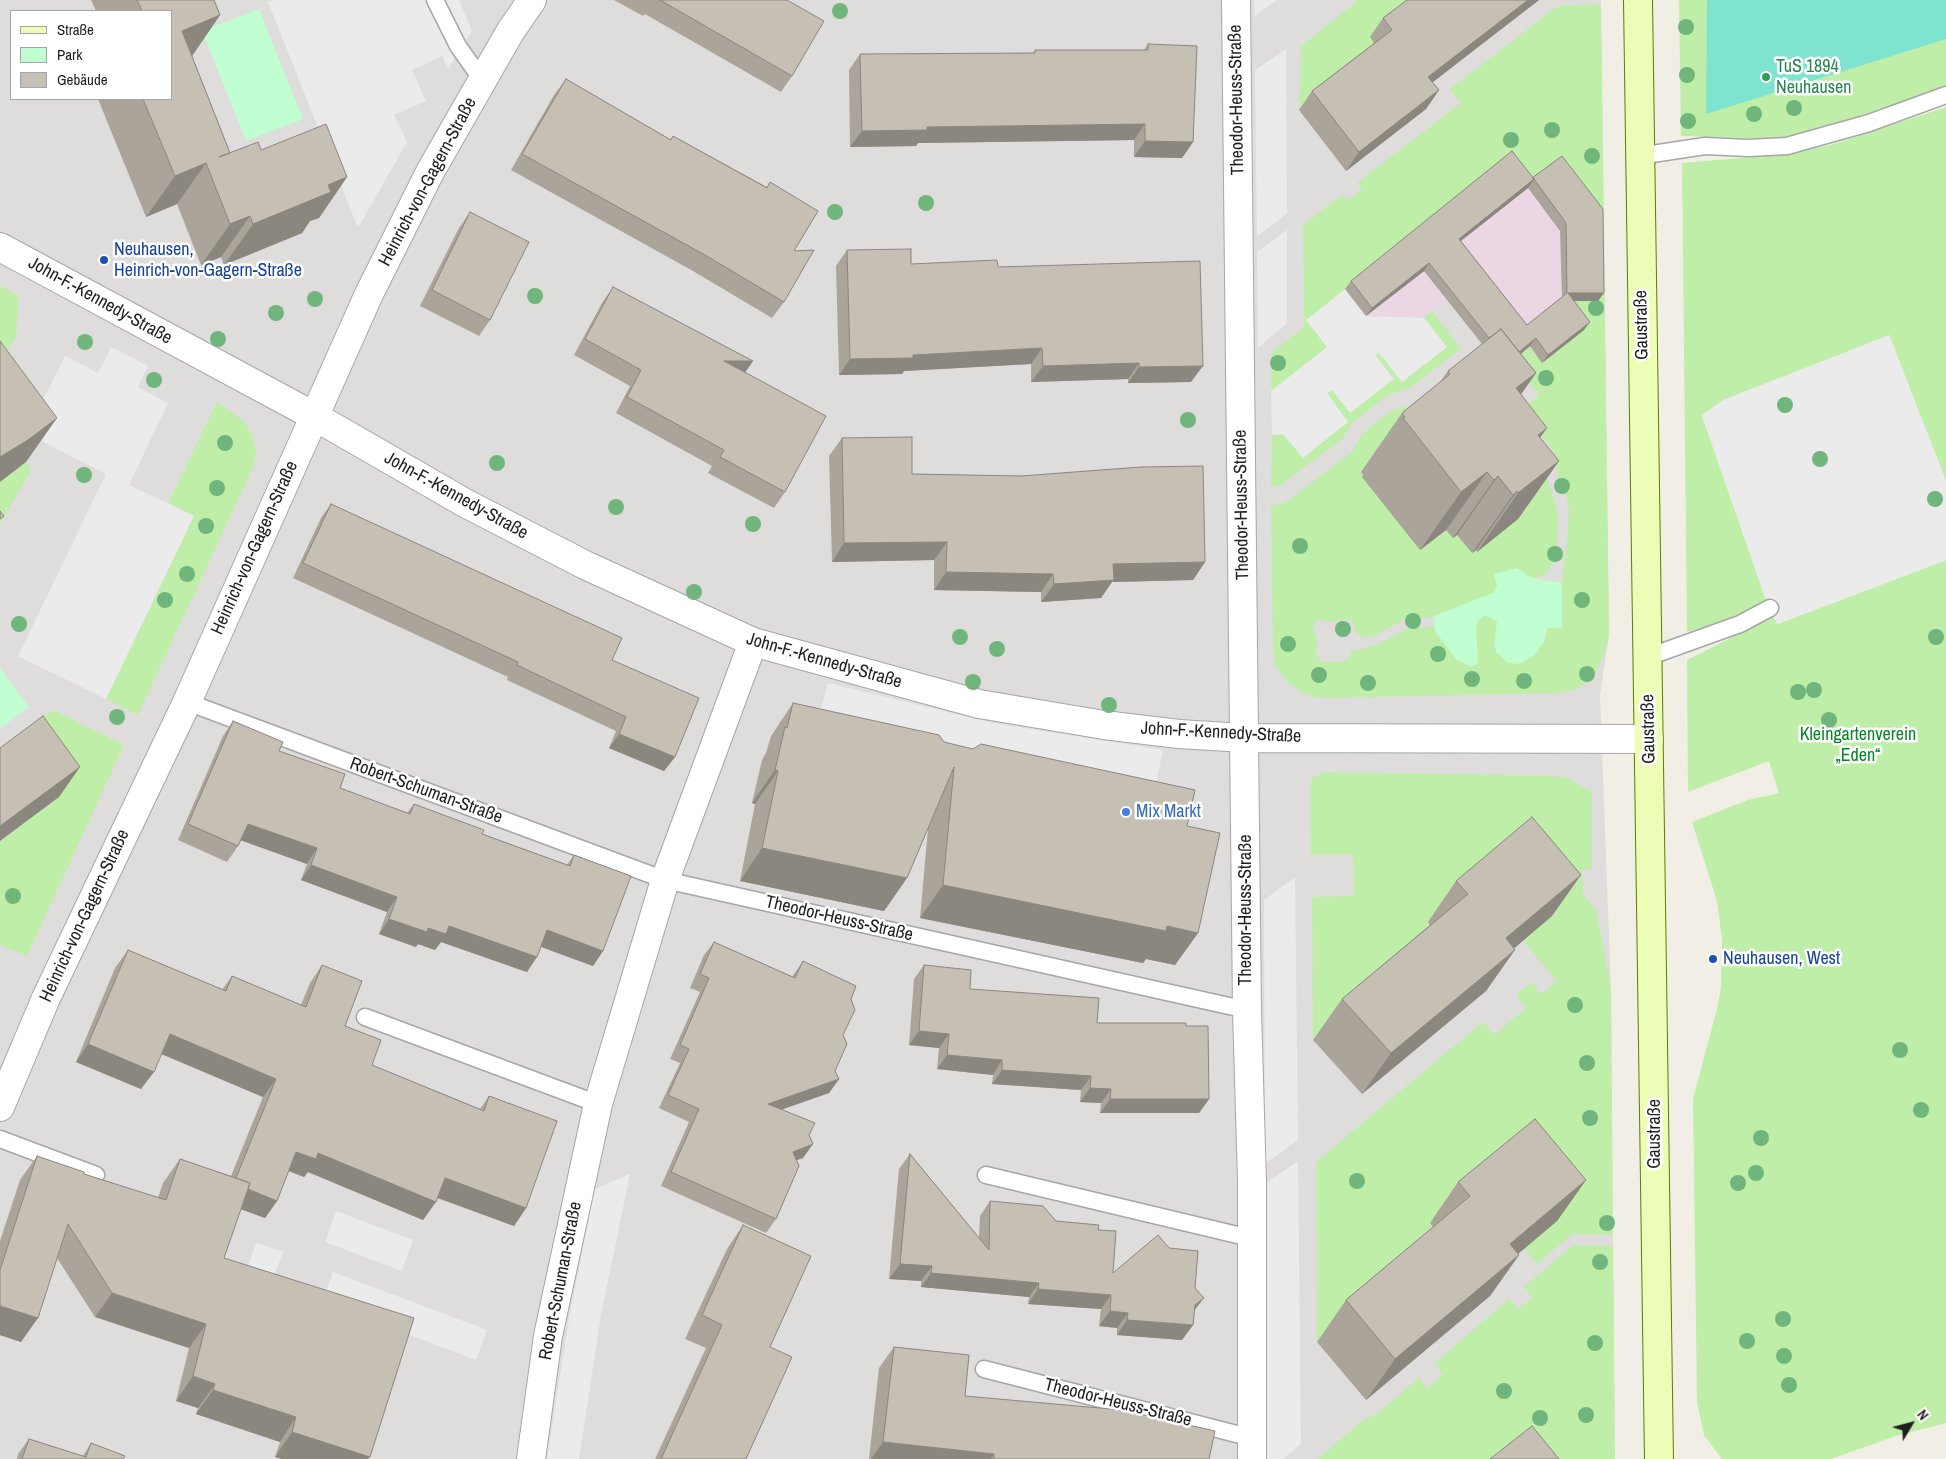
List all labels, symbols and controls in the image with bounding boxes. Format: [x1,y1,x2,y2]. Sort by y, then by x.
legend [10,10,172,100]
text: Straße [57,19,94,40]
street label: Theodor-Heuss-Straße [1225,24,1249,176]
text: Park [57,44,82,65]
place label: TuS 1894 Neuhausen [1776,56,1851,98]
text: Gebäude [57,69,108,90]
marker: TuS 1894 Neuhausen [1760,71,1772,83]
street label: Heinrich-von-Gagern-Straße [374,94,482,270]
place label: Neuhausen, Heinrich-von-Gagern-Straße [114,239,302,282]
street label: John-F.-Kennedy-Straße [24,253,176,349]
marker: Neuhausen, Heinrich-von-Gagern-Straße [98,254,110,266]
street label: Gaustraße [1631,290,1653,360]
street label: Theodor-Heuss-Straße [1230,429,1254,581]
street label: John-F.-Kennedy-Straße [380,448,532,544]
street label: Heinrich-von-Gagern-Straße [207,458,303,638]
street label: John-F.-Kennedy-Straße [744,628,904,694]
street label: Gaustraße [1638,694,1660,764]
street label: John-F.-Kennedy-Straße [1140,718,1302,748]
park label: Kleingartenverein „Eden“ [1800,724,1916,766]
street label: Robert-Schuman-Straße [347,753,505,829]
place label: Mix Markt [1136,801,1201,823]
marker: Mix Markt [1120,806,1132,818]
street label: Heinrich-von-Gagern-Straße [36,826,134,1006]
street label: Theodor-Heuss-Straße [1235,835,1257,985]
street label: Theodor-Heuss-Straße [763,892,915,946]
place label: Neuhausen, West [1723,948,1840,970]
marker: Neuhausen, West [1707,953,1719,965]
street label: Gaustraße [1644,1099,1666,1169]
street label: Robert-Schuman-Straße [535,1200,587,1362]
street label: Theodor-Heuss-Straße [1042,1374,1194,1432]
north arrow [1886,1399,1936,1449]
text: N [1913,1406,1933,1424]

